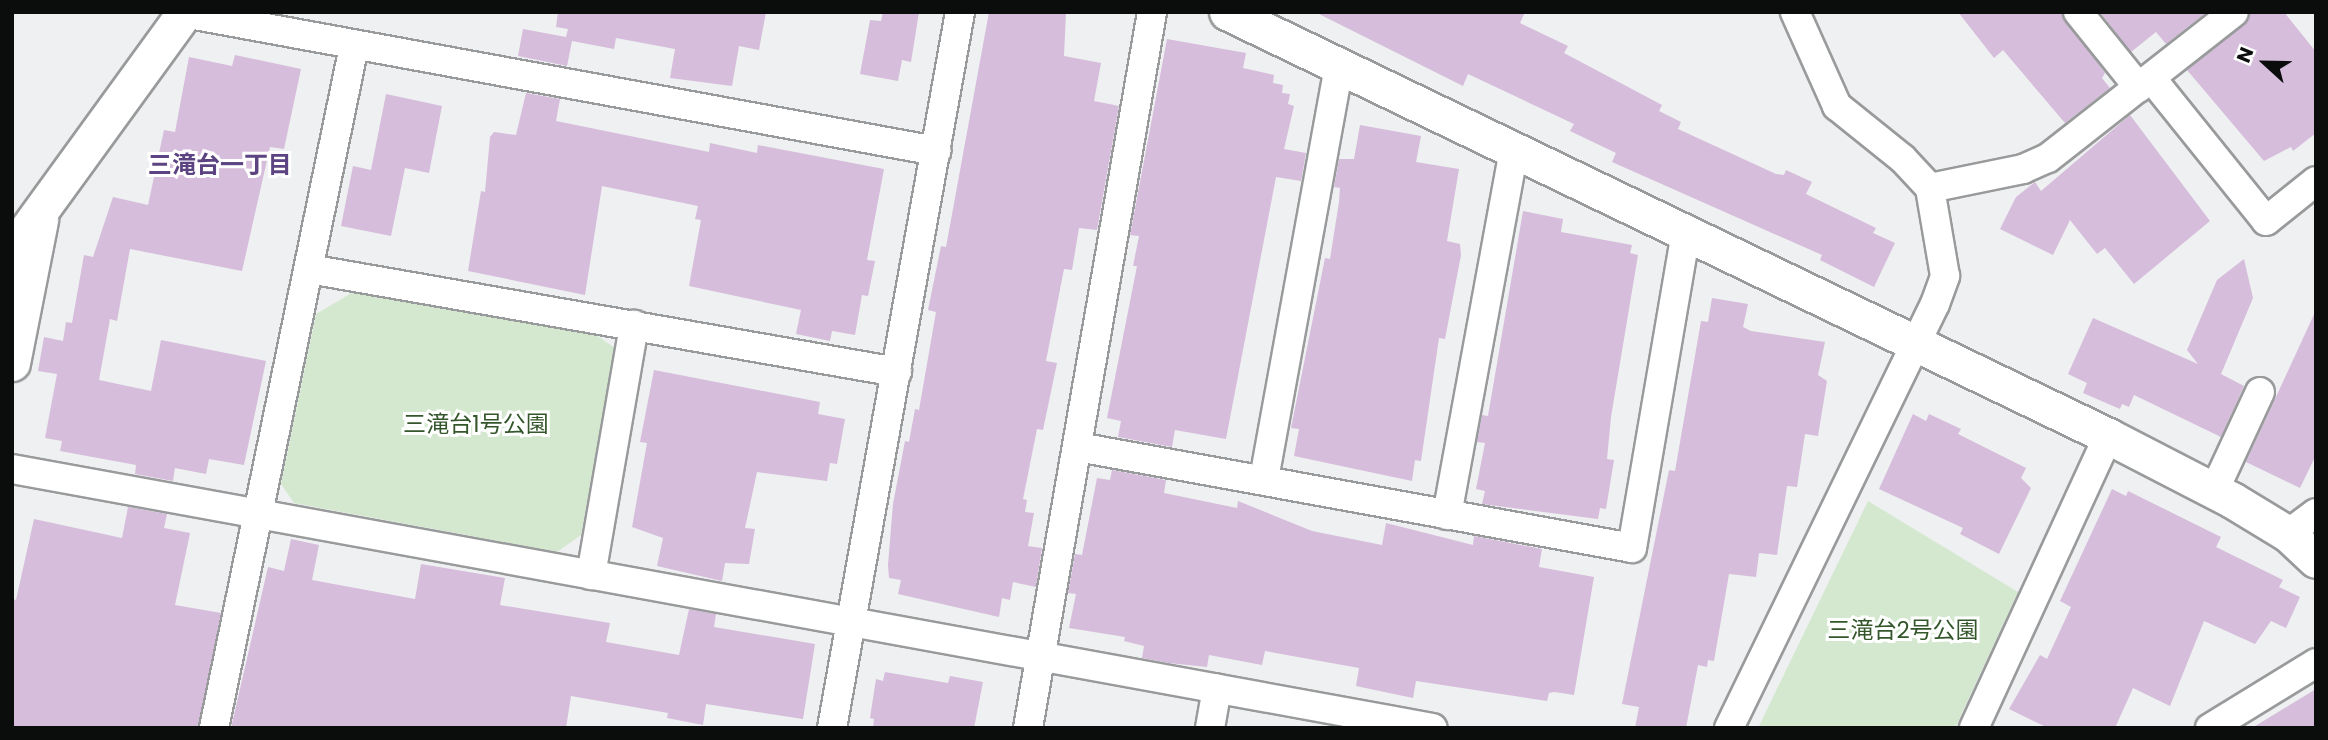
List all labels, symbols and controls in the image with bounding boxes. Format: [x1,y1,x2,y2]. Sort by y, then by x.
north arrow [2230,28,2300,98]
text: N [2230,43,2260,67]
district label: 三滝台一丁目 [148,151,292,179]
park label: 三滝台1号公園 [403,410,549,438]
park label: 三滝台2号公園 [1827,616,1979,644]

